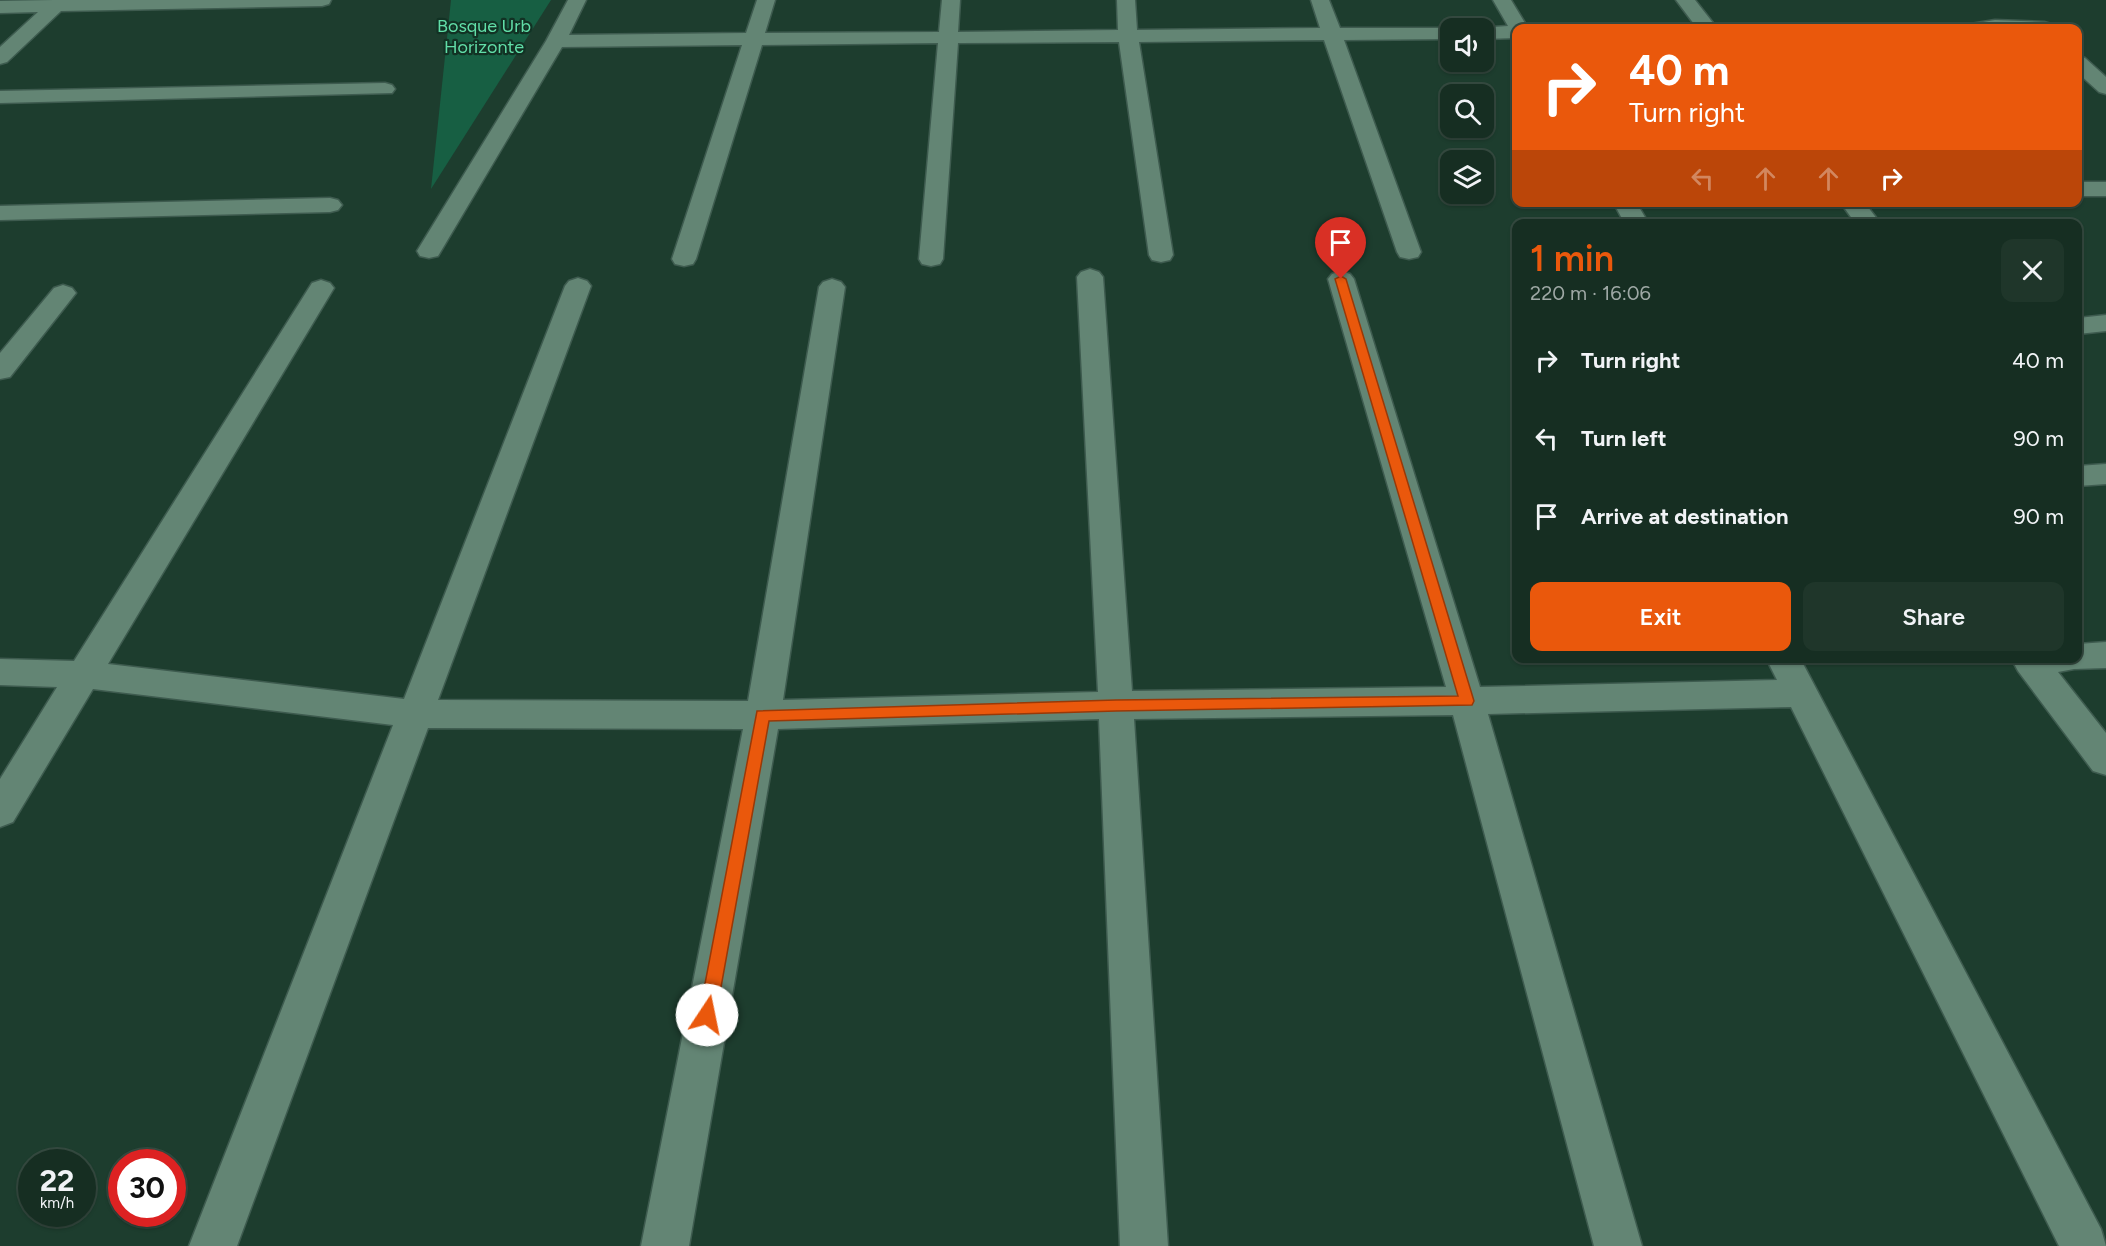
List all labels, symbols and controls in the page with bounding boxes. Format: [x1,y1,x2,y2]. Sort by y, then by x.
park label: Bosque Urb Horizonte [437,15,531,58]
map controls [1440,18,1494,204]
button: sound [1440,18,1494,72]
text: 40 m [1629,45,1729,96]
icon: right [1530,48,1608,126]
button: search [1440,84,1494,138]
text: Turn right [1629,96,1745,129]
button: layers [1440,150,1494,204]
icon: left [1686,162,1719,195]
icon: ahead [1749,162,1782,195]
icon: ahead [1812,162,1845,195]
icon: right [1875,162,1908,195]
pin [1315,217,1366,279]
icon: arrive [1324,226,1357,259]
text: 1 min [1530,237,1614,280]
button: close [2001,239,2064,302]
text: 220 m · 16:06 [1530,281,1651,305]
icon: right [1530,344,1563,377]
text: Turn right [1581,347,1680,374]
text: 40 m [2012,347,2064,374]
icon: left [1530,422,1563,455]
text: Turn left [1581,425,1667,452]
text: 90 m [2013,425,2064,452]
icon: arrive [1530,500,1563,533]
text: Arrive at destination [1581,503,1789,530]
text: 90 m [2013,503,2064,530]
button: Exit [1530,582,1791,651]
button: Share [1803,582,2064,651]
position arrow [675,983,739,1047]
speed limit sign: 30 [108,1149,186,1227]
text: 22 [40,1162,74,1199]
text: km/h [40,1194,74,1212]

